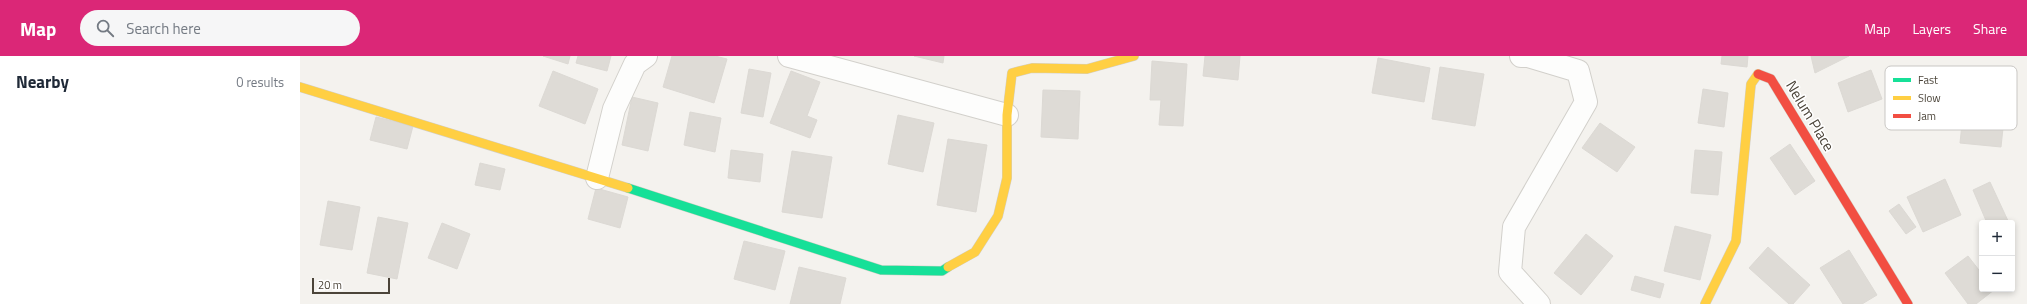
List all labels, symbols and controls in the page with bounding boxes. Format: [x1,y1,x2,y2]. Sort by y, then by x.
search box [80,10,360,46]
text: Map [20,14,56,43]
icon: search [94,17,116,39]
text: Search here [126,17,201,40]
text: Map [1864,18,1890,39]
text: Layers [1912,18,1951,39]
text: Share [1973,18,2007,39]
legend [1885,66,2017,130]
text: Nearby [16,69,69,95]
text: 0 results [236,72,284,92]
text: Fast [1918,72,1938,88]
street label: Nelum Place [1780,76,1841,155]
text: Slow [1918,90,1941,106]
text: Jam [1918,108,1936,124]
map controls [1979,220,2015,292]
button: + [1979,220,2015,256]
button: − [1979,256,2015,292]
scale bar [312,276,390,295]
text: 20 m [318,277,342,293]

